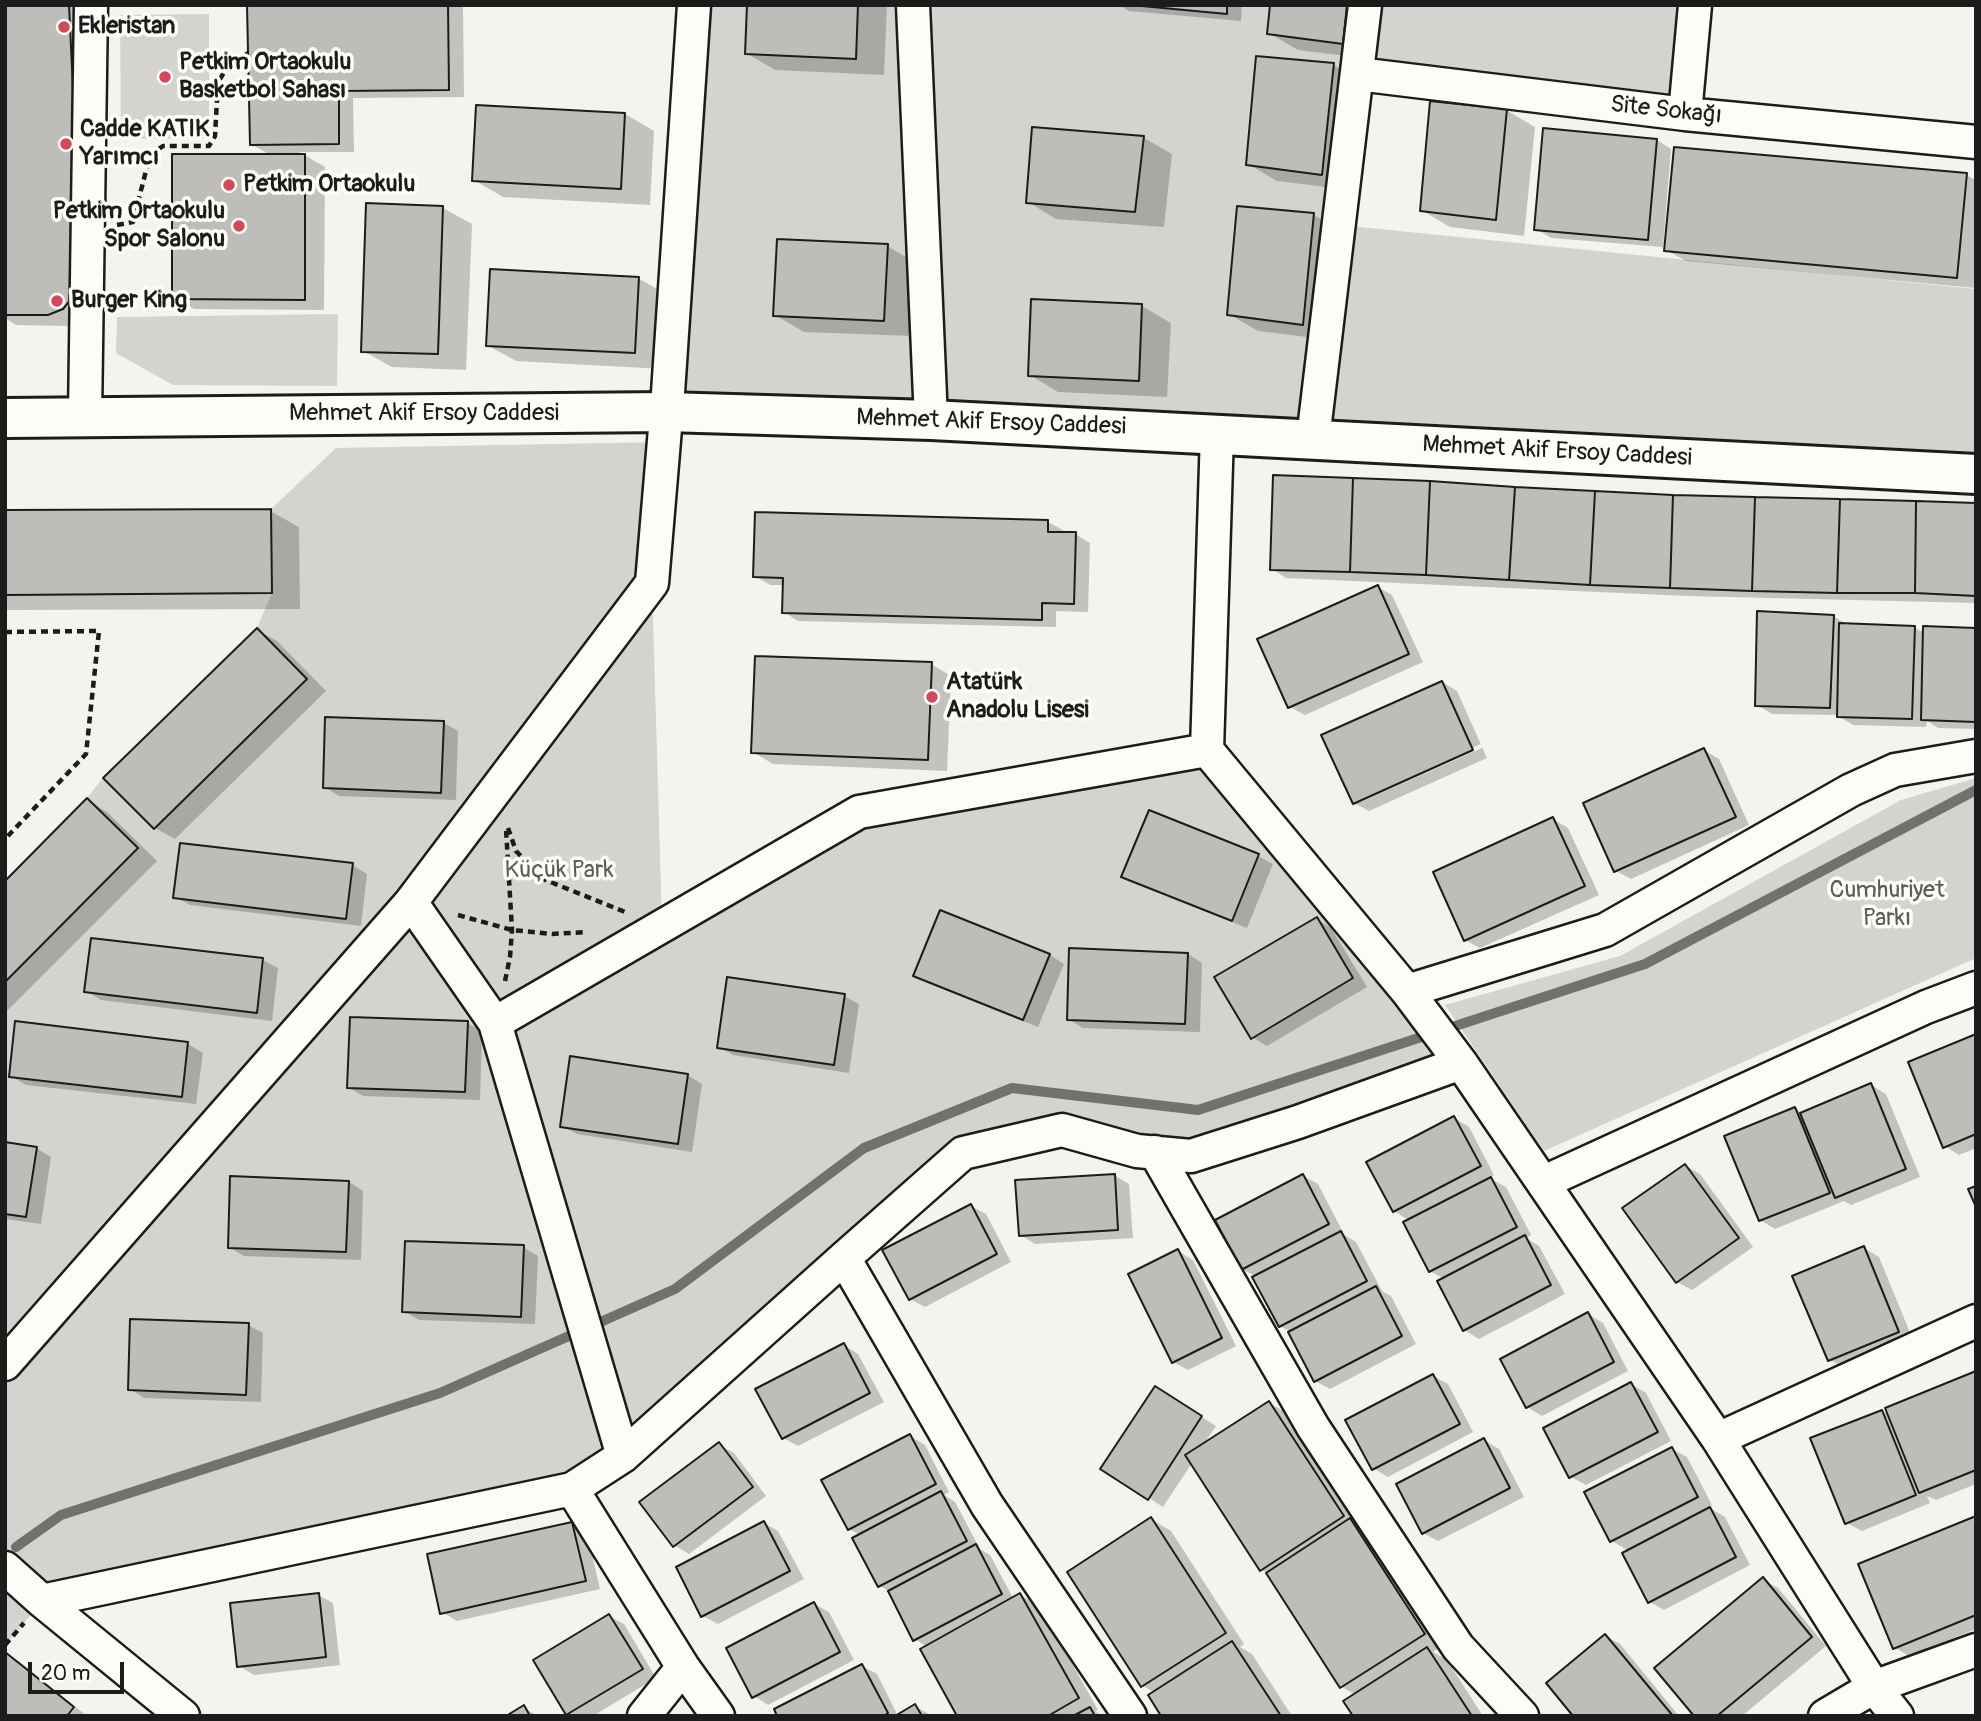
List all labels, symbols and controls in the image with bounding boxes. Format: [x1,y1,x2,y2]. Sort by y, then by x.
place label: Ekleristan [78,13,175,41]
marker: Ekleristan [56,19,72,35]
place label: Petkim Ortaokulu Basketbol Sahası [179,49,351,105]
marker: Petkim Ortaokulu Basketbol Sahası [157,69,173,85]
street label: Site Sokağı [1609,91,1723,131]
place label: Cadde KATIK Yarımcı [80,116,209,172]
marker: Cadde KATIK Yarımcı [58,136,74,152]
place label: Petkim Ortaokulu [243,171,415,199]
marker: Petkim Ortaokulu [221,177,237,193]
place label: Petkim Ortaokulu Spor Salonu [53,198,225,254]
marker: Petkim Ortaokulu Spor Salonu [231,218,247,234]
place label: Burger King [71,287,187,315]
marker: Burger King [49,293,65,309]
street label: Mehmet Akif Ersoy Caddesi [289,400,559,428]
street label: Mehmet Akif Ersoy Caddesi [856,404,1126,442]
street label: Mehmet Akif Ersoy Caddesi [1421,431,1693,473]
place label: Atatürk Anadolu Lisesi [946,669,1089,725]
marker: Atatürk Anadolu Lisesi [924,689,940,705]
park label: Küçük Park [504,857,614,885]
park label: Cumhuriyet Parkı [1829,877,1945,933]
scale bar [32,1648,128,1692]
text: 20 m [41,1660,90,1687]

